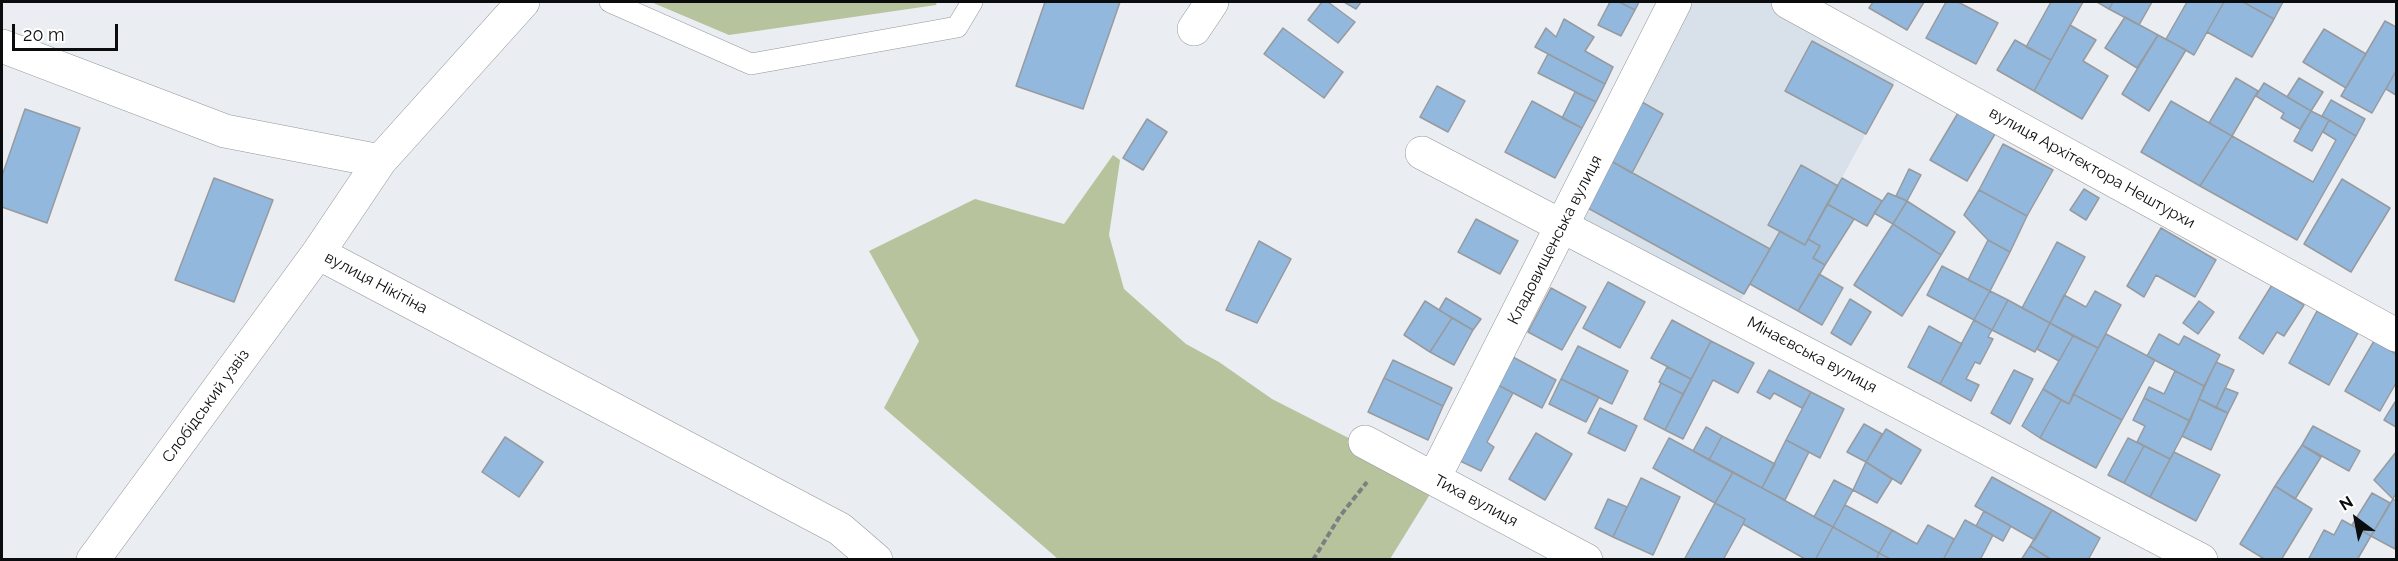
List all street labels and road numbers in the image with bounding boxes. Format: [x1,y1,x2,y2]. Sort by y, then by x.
street label: вулиця Архітектора Нештурхи [1986,103,2198,233]
street label: Кладовищенська вулиця [1504,152,1606,328]
street label: вулиця Нікітіна [321,248,431,318]
street label: Мінаєвська вулиця [1744,313,1880,397]
street label: Слобідський узвіз [158,346,254,466]
street label: Тиха вулиця [1431,471,1521,531]

